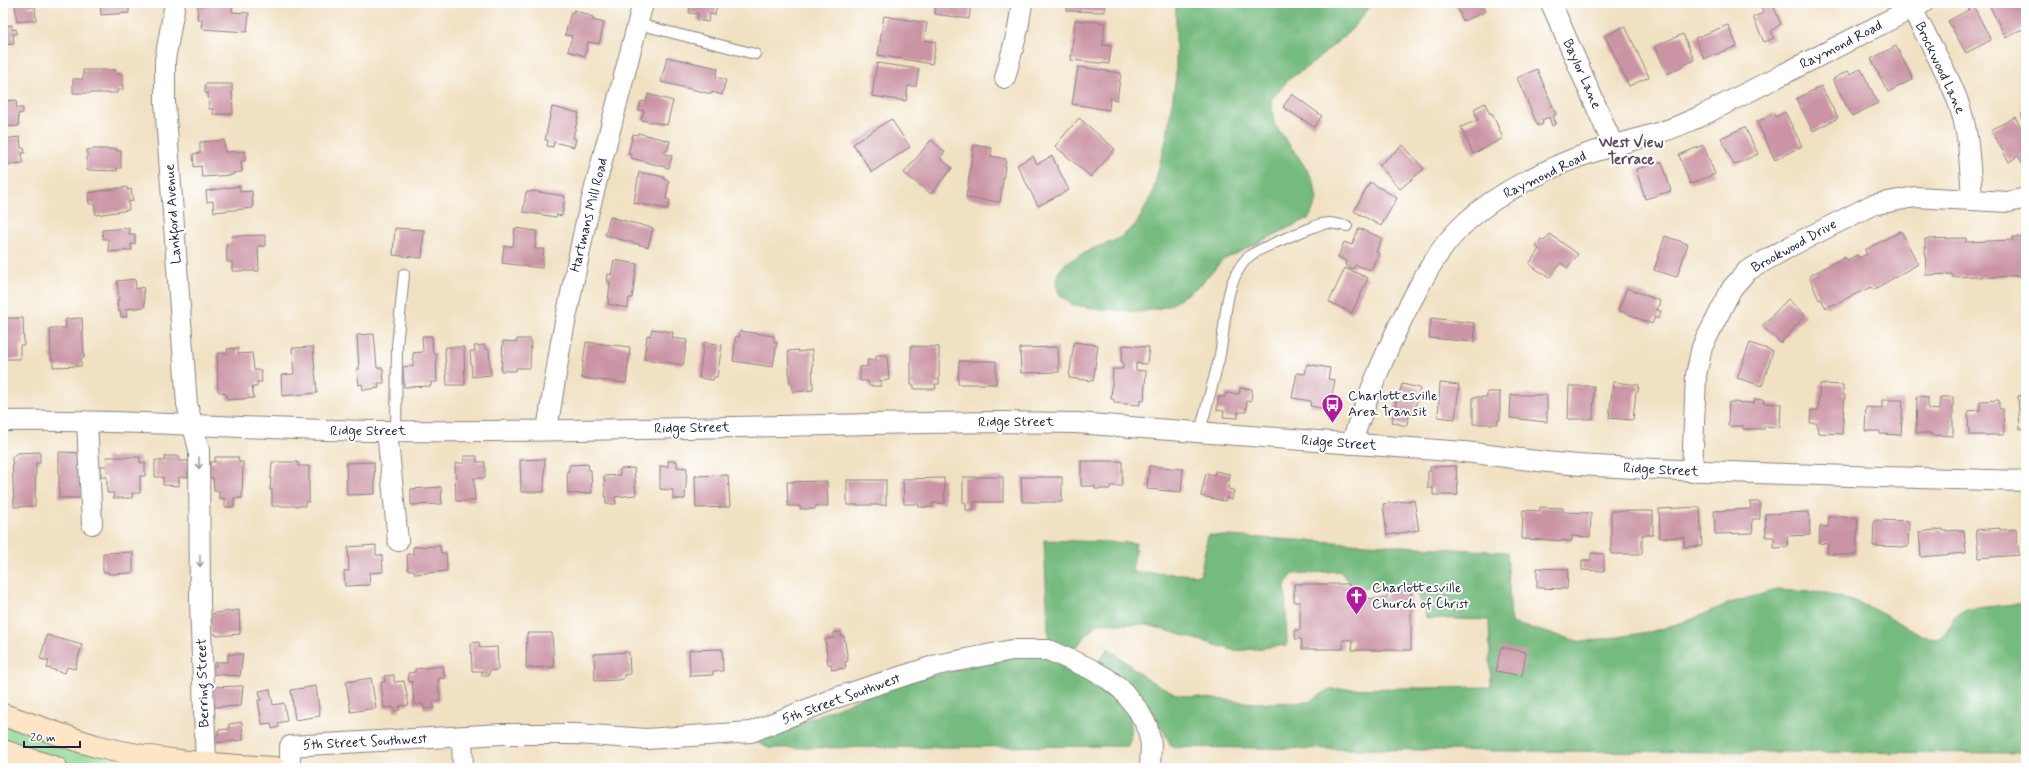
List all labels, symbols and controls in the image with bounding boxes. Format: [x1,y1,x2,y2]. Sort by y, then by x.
street label: Raymond Road [1797,17,1885,73]
street label: Brockwood Lane [1911,19,1969,117]
street label: Baylor Lane [1559,36,1605,112]
district label: West View Terrace [1598,133,1663,170]
street label: Raymond Road [1501,147,1589,203]
street label: Hartmans Mill Road [566,156,612,274]
street label: Lankford Avenue [161,163,187,265]
street label: Brookwood Drive [1748,215,1840,277]
place label: Charlottesville Area Transit [1348,387,1438,421]
bus stop icon: Charlottesville Area Transit [1319,391,1345,424]
street label: Ridge Street [978,413,1055,432]
street label: Ridge Street [654,418,731,439]
street label: Ridge Street [330,422,407,441]
street label: Ridge Street [1301,431,1378,456]
one-way arrow [195,456,203,469]
street label: Ridge Street [1623,459,1700,482]
one-way arrow [196,554,204,567]
place label: Charlottesville Church of Christ [1372,579,1469,613]
church icon: Charlottesville Church of Christ [1343,583,1369,616]
street label: Berring Street [192,637,216,728]
street label: 5th Street Southwest [779,669,903,729]
scale bar [24,723,80,749]
text: 20 m [30,730,56,746]
street label: 5th Street Southwest [302,730,428,754]

